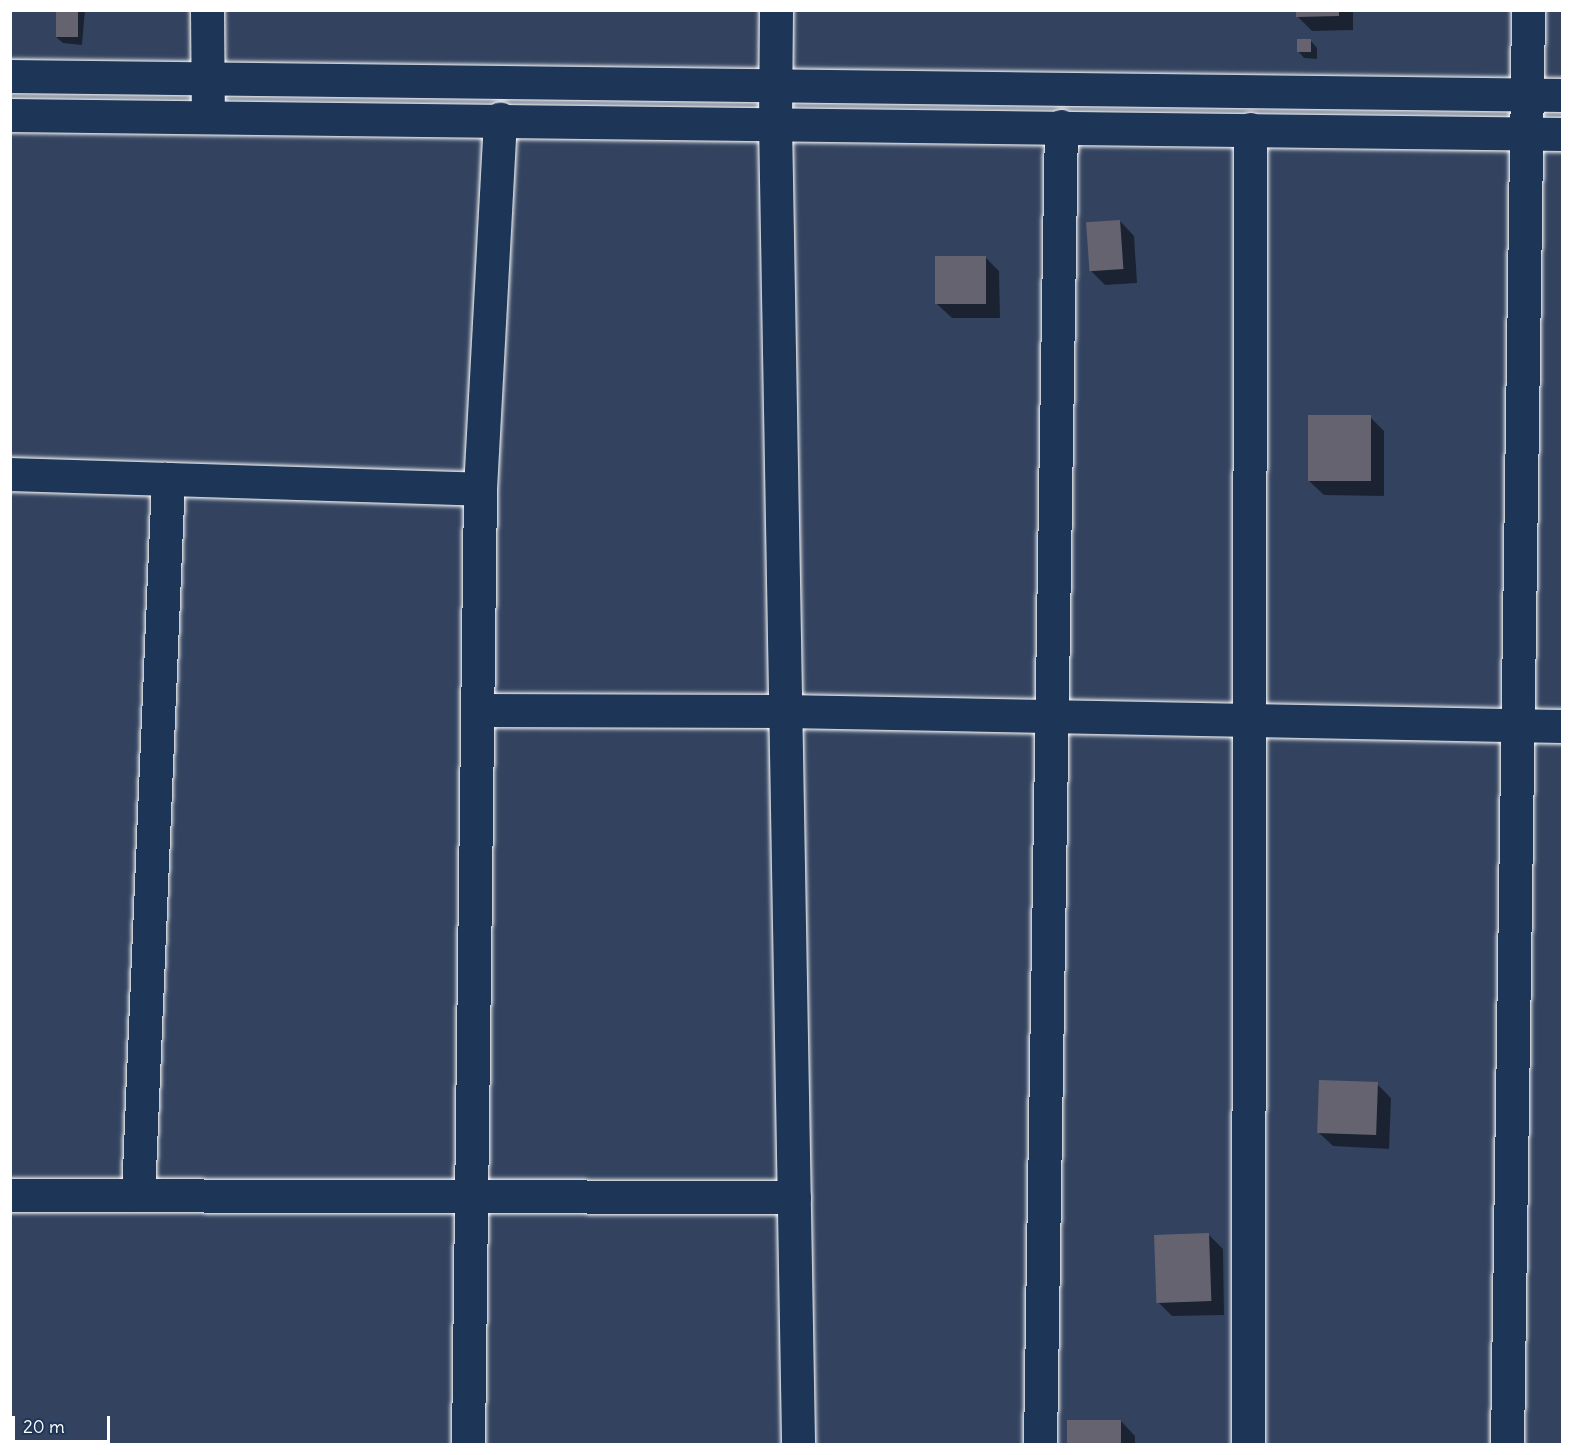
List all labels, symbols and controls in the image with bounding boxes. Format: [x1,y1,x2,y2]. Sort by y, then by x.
scale bar [15,1404,112,1442]
text: 20 m [23,1415,65,1438]

